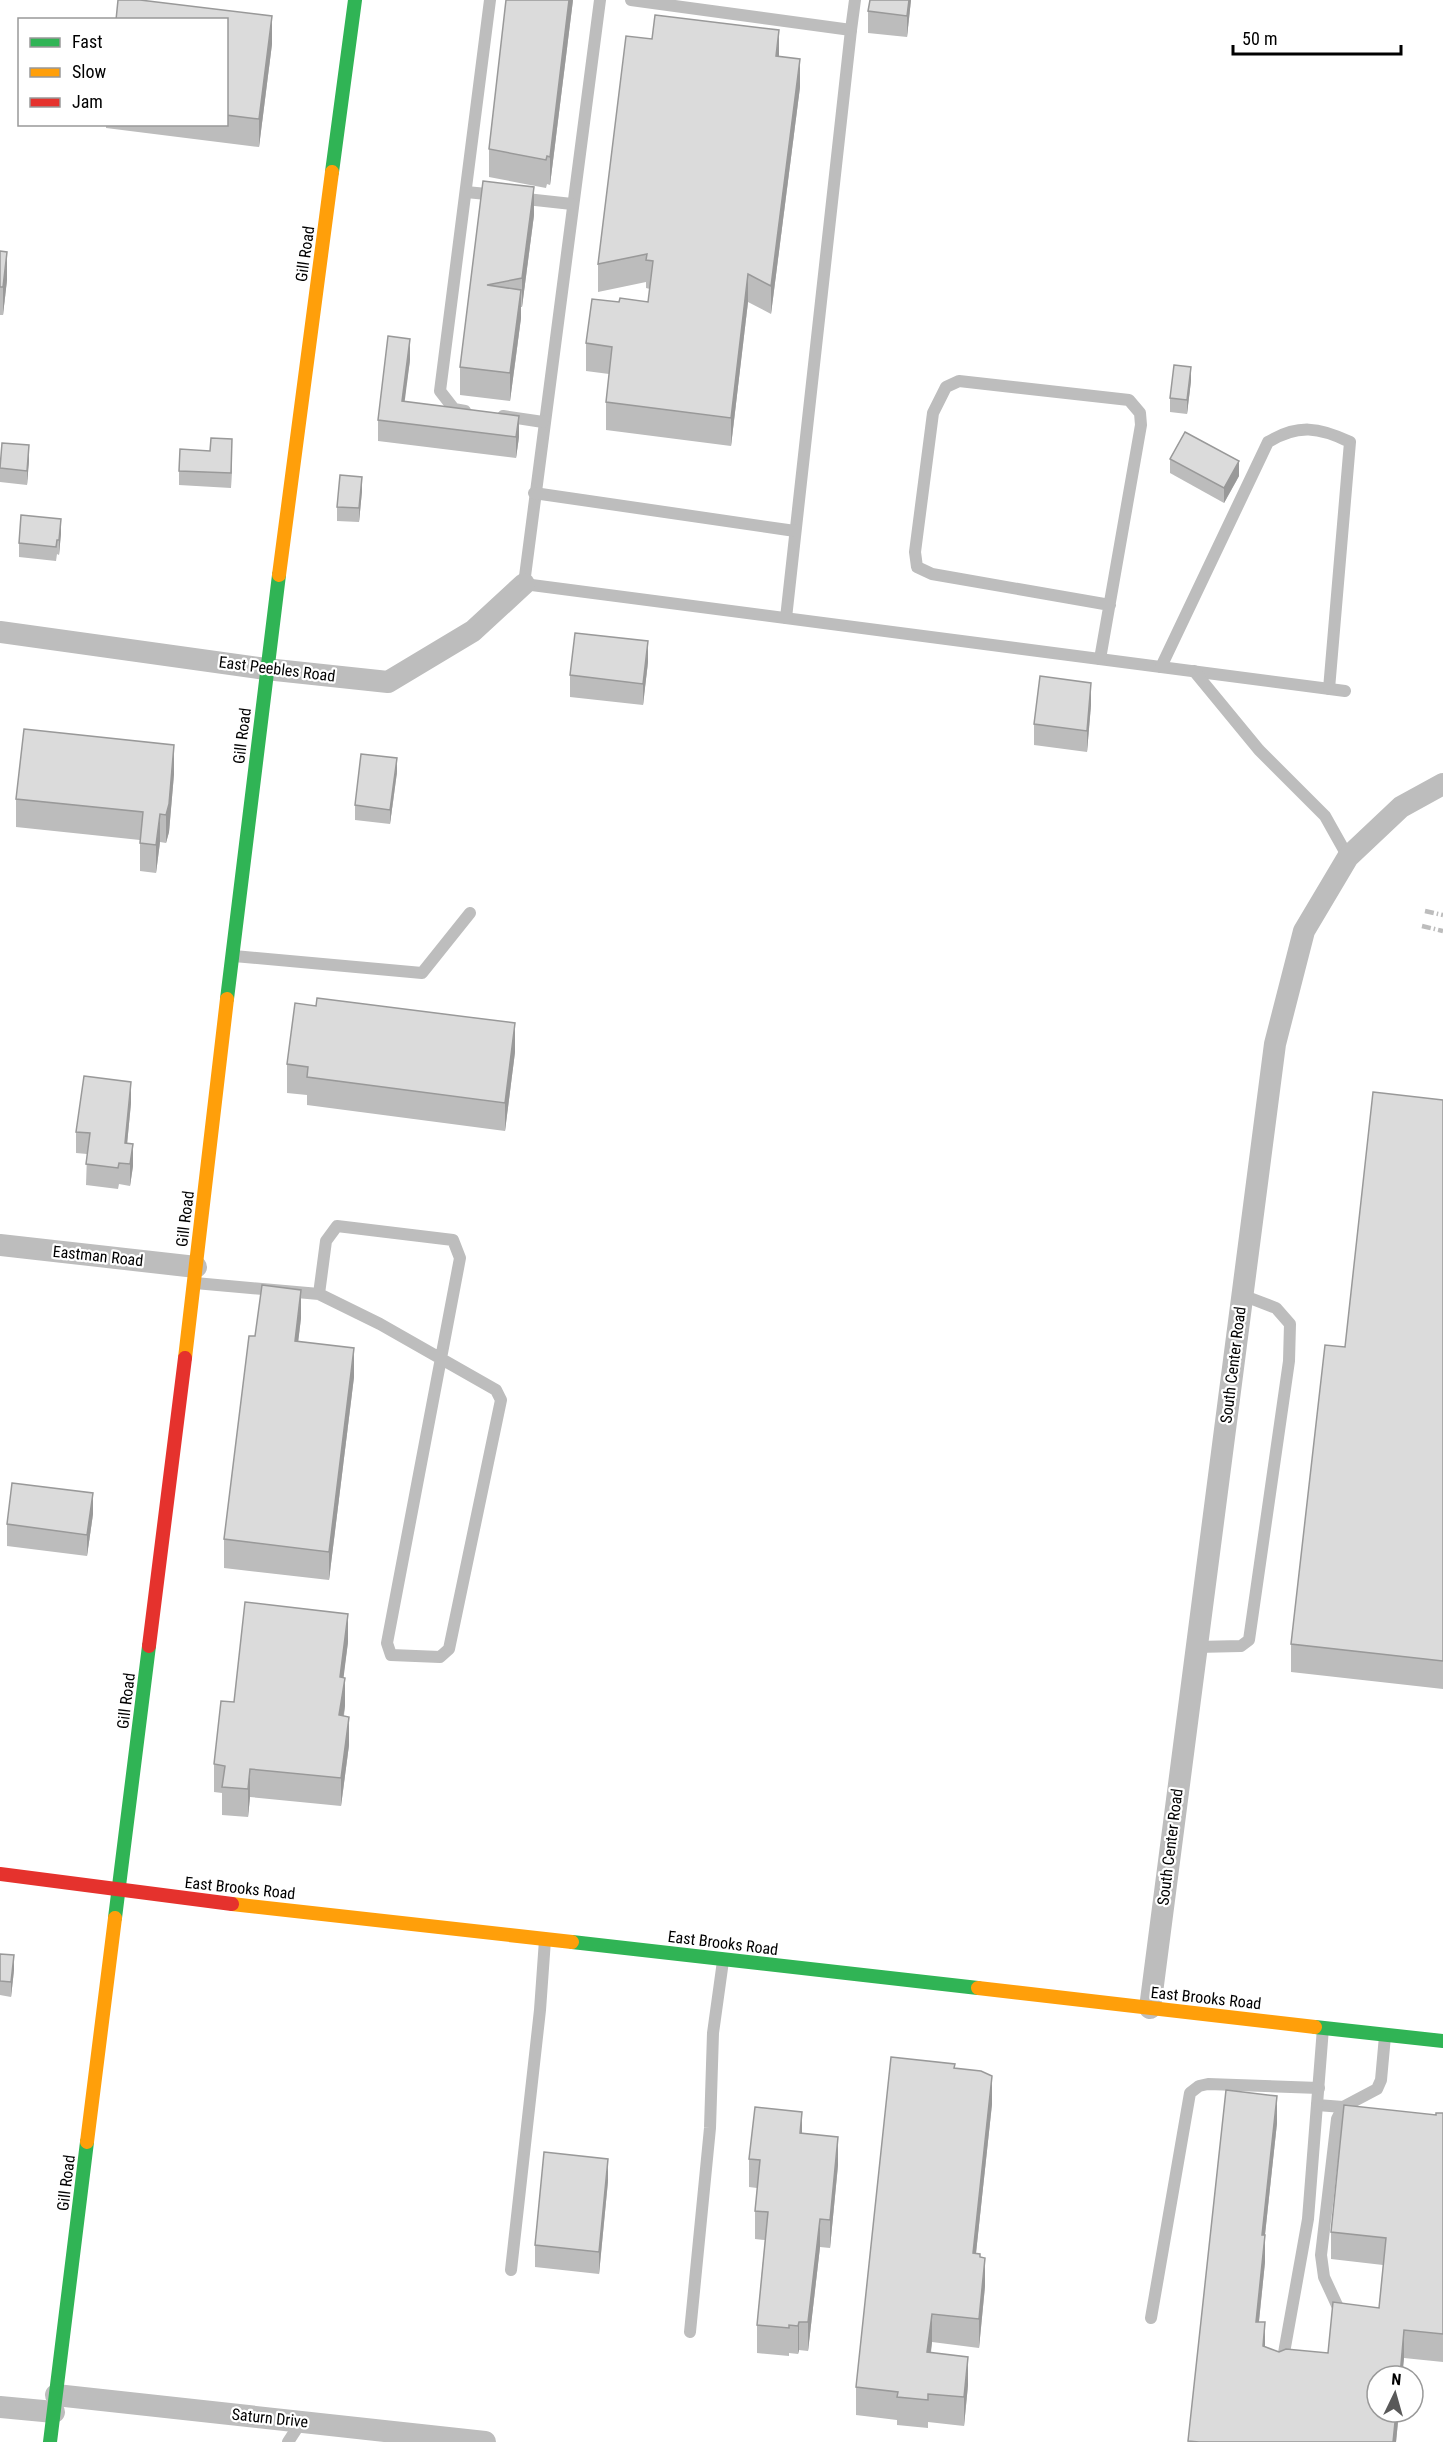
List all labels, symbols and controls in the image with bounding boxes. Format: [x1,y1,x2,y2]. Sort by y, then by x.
legend [18,18,228,126]
scale bar [1233,18,1401,56]
text: 50 m [1242,28,1277,49]
text: Fast [72,31,103,52]
text: Slow [72,61,107,82]
text: Jam [72,91,103,112]
street label: Gill Road [292,225,318,283]
street label: East Peebles Road [218,652,336,686]
street label: Gill Road [229,707,255,765]
street label: Gill Road [172,1190,198,1248]
street label: Eastman Road [52,1242,144,1270]
street label: South Center Road [1216,1306,1250,1424]
street label: Gill Road [113,1672,139,1730]
street label: South Center Road [1153,1788,1187,1906]
street label: East Brooks Road [184,1873,296,1903]
street label: East Brooks Road [667,1927,779,1959]
street label: East Brooks Road [1150,1983,1262,2013]
street label: Gill Road [53,2154,79,2212]
north arrow [1365,2364,1425,2424]
text: N [1391,2370,1402,2389]
street label: Saturn Drive [231,2405,309,2431]

